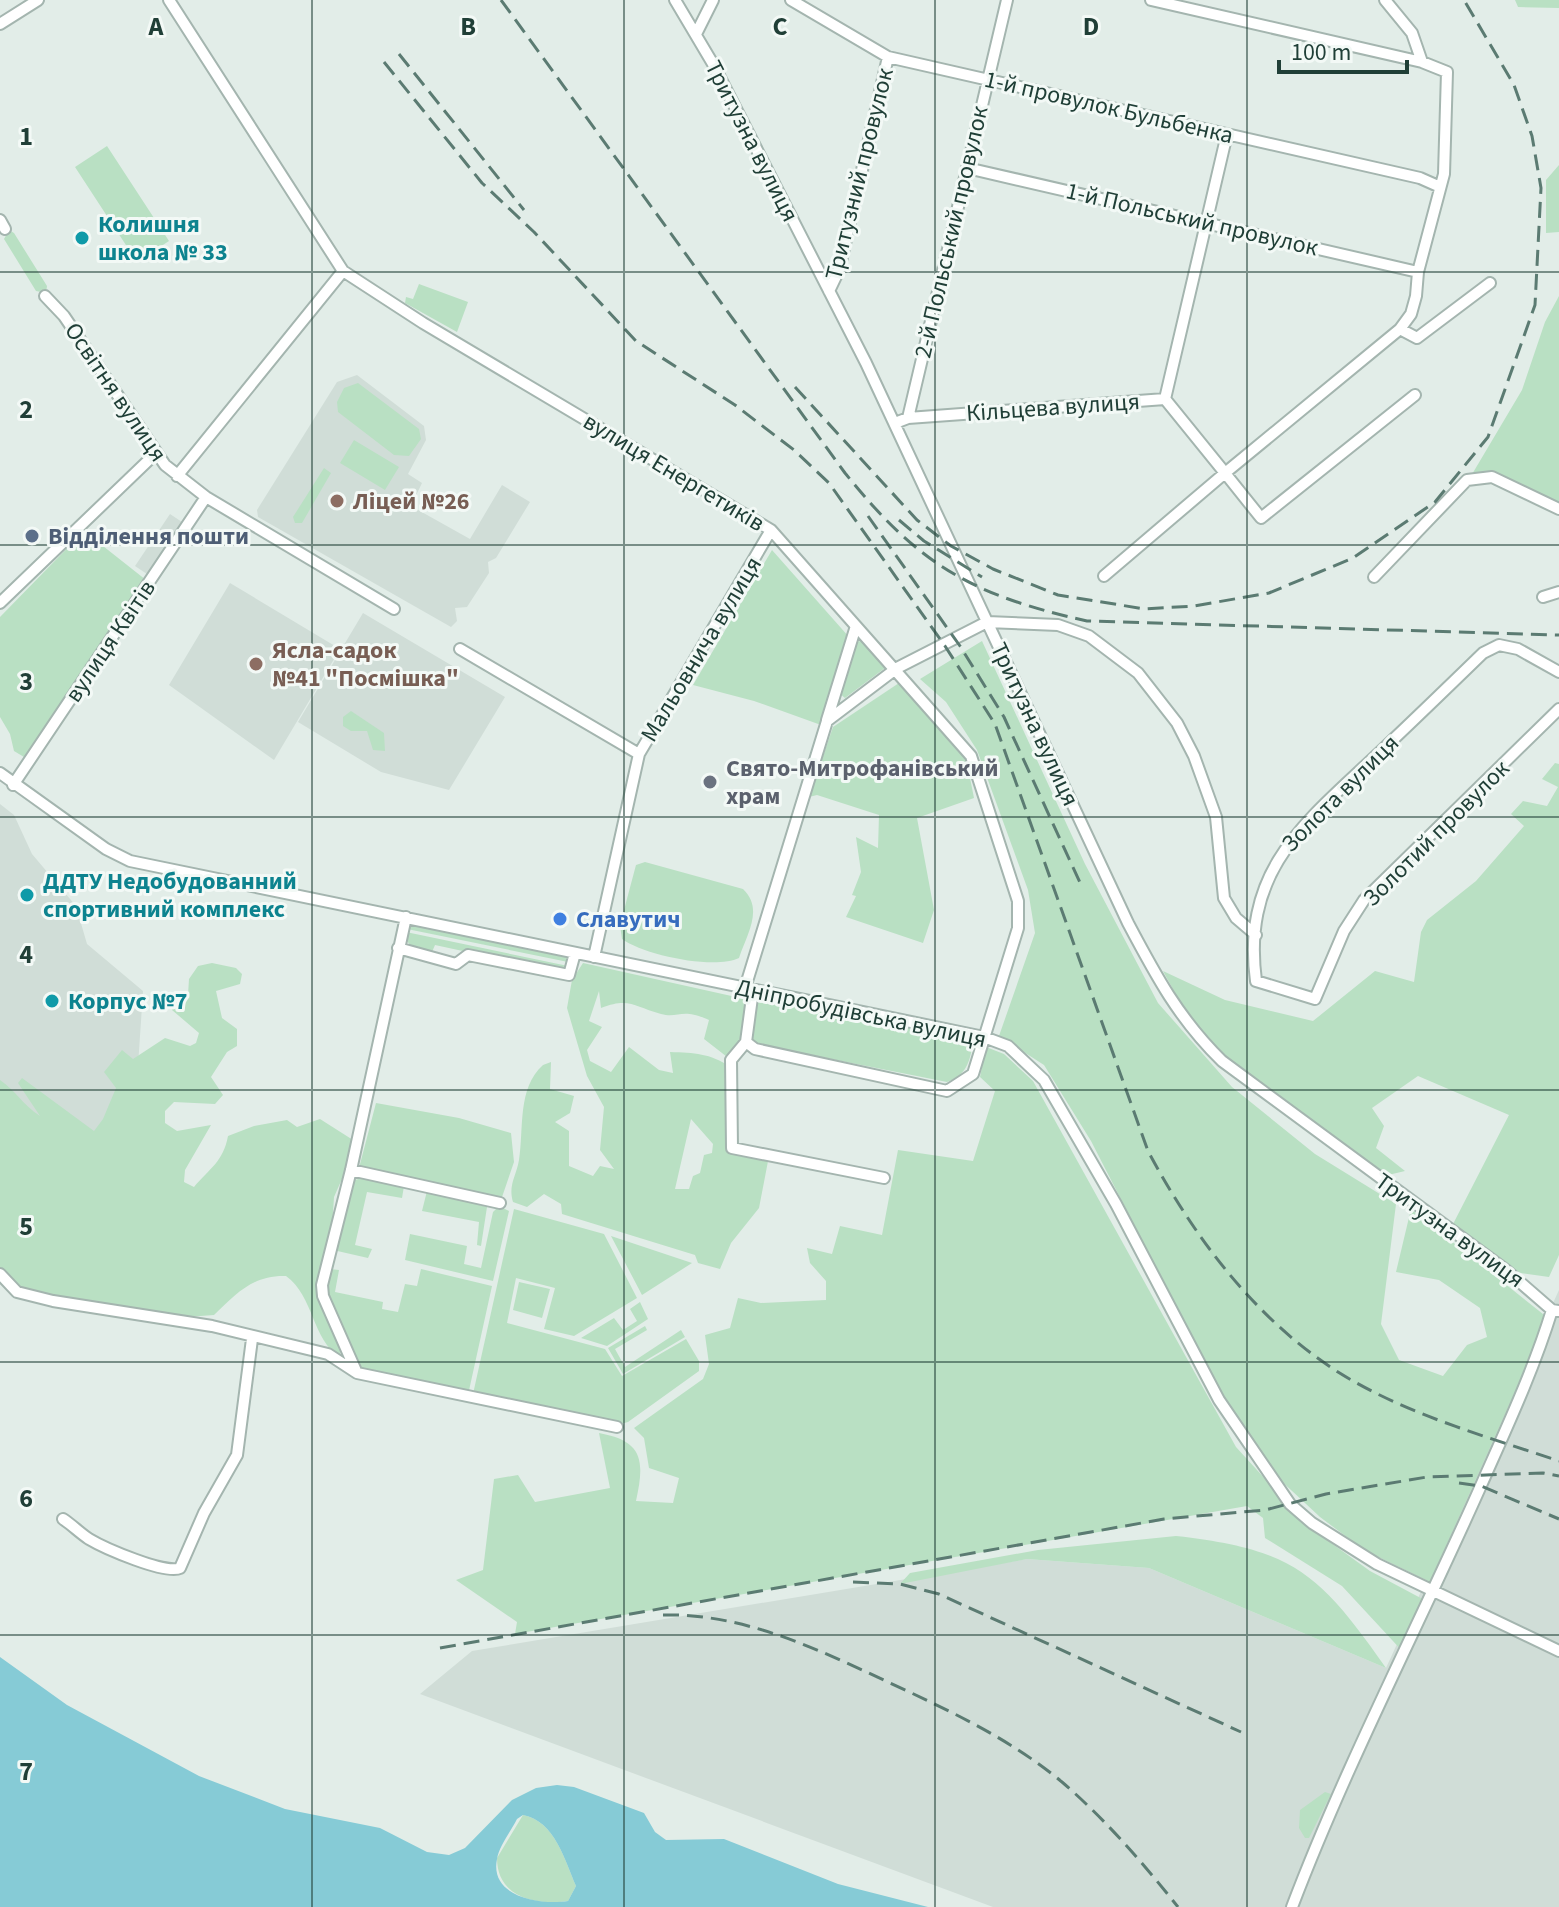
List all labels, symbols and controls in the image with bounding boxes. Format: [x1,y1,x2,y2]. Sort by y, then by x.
text: A [148,8,165,45]
text: B [460,8,476,45]
text: C [772,8,788,45]
text: D [1083,8,1099,45]
scale bar [1279,24,1407,74]
text: 100 m [1291,35,1351,70]
street label: Тритузна вулиця [696,54,807,228]
street label: 1-й провулок Бульбенка [981,62,1237,153]
street label: Тритузний провулок [816,64,903,284]
street label: 2-й Польський провулок [905,103,998,362]
text: 1 [19,118,33,155]
street label: 1-й Польський провулок [1062,173,1321,266]
place label: Колишня школа № 33 [98,207,228,270]
marker: Колишня школа № 33 [73,229,91,247]
street label: Освітня вулиця [56,315,175,469]
street label: Кільцева вулиця [965,384,1141,431]
text: 2 [19,391,33,428]
street label: вулиця Енергетиків [576,404,771,541]
place label: Ліцей №26 [352,484,469,519]
marker: Ліцей №26 [328,492,346,510]
place label: Відділення пошти [48,519,249,554]
marker: Відділення пошти [23,527,41,545]
street label: Мальовнича вулиця [632,550,771,749]
street label: вулиця Квітів [56,573,164,710]
place label: Ясла-садок №41 "Посмішка" [272,633,459,696]
street label: Тритузна вулиця [981,637,1088,812]
marker: Ясла-садок №41 "Посмішка" [247,655,265,673]
text: 3 [19,663,33,700]
street label: Золота вулиця [1273,726,1407,860]
place label: Свято-Митрофанівський храм [726,751,998,814]
street label: Золотий провулок [1355,752,1518,915]
marker: Свято-Митрофанівський храм [701,773,719,791]
place label: ДДТУ Недобудованний спортивний комплекс [43,864,297,927]
marker: ДДТУ Недобудованний спортивний комплекс [18,886,36,904]
place label: Славутич [576,902,680,937]
marker: Славутич [551,910,569,928]
text: 4 [19,936,33,973]
street label: Дніпробудівська вулиця [732,970,990,1057]
place label: Корпус №7 [68,984,187,1019]
marker: Корпус №7 [43,992,61,1010]
street label: Тритузна вулиця [1368,1164,1532,1297]
text: 5 [19,1208,33,1245]
text: 6 [19,1480,33,1517]
text: 7 [19,1753,33,1790]

